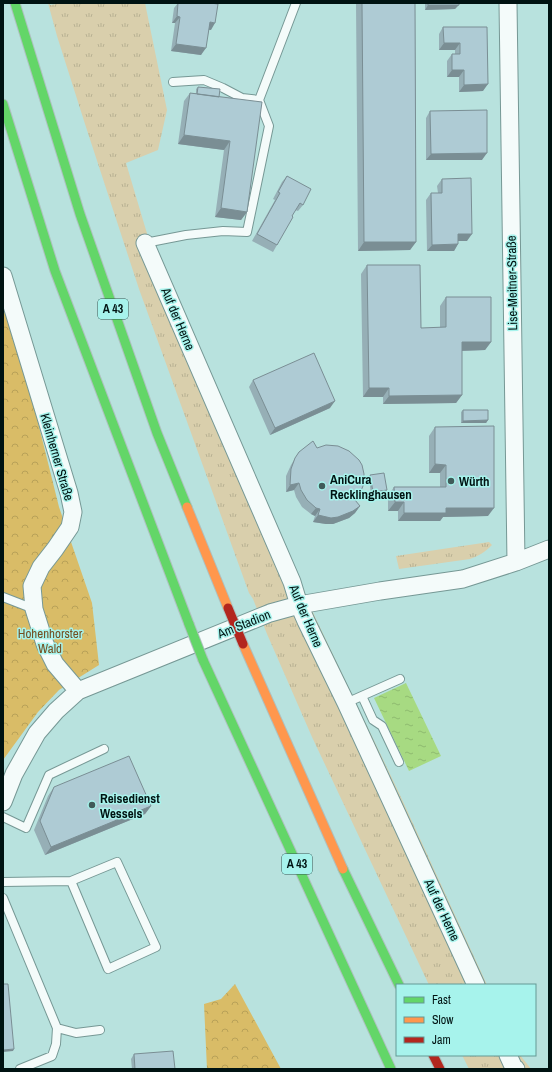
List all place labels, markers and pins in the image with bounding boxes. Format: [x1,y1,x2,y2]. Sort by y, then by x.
place label: AniCura Recklinghausen [330,471,412,503]
place label: Würth [459,473,490,490]
marker: Würth [446,476,456,486]
marker: AniCura Recklinghausen [317,481,327,491]
place label: Reisedienst Wessels [100,790,160,822]
marker: Reisedienst Wessels [87,800,97,810]

